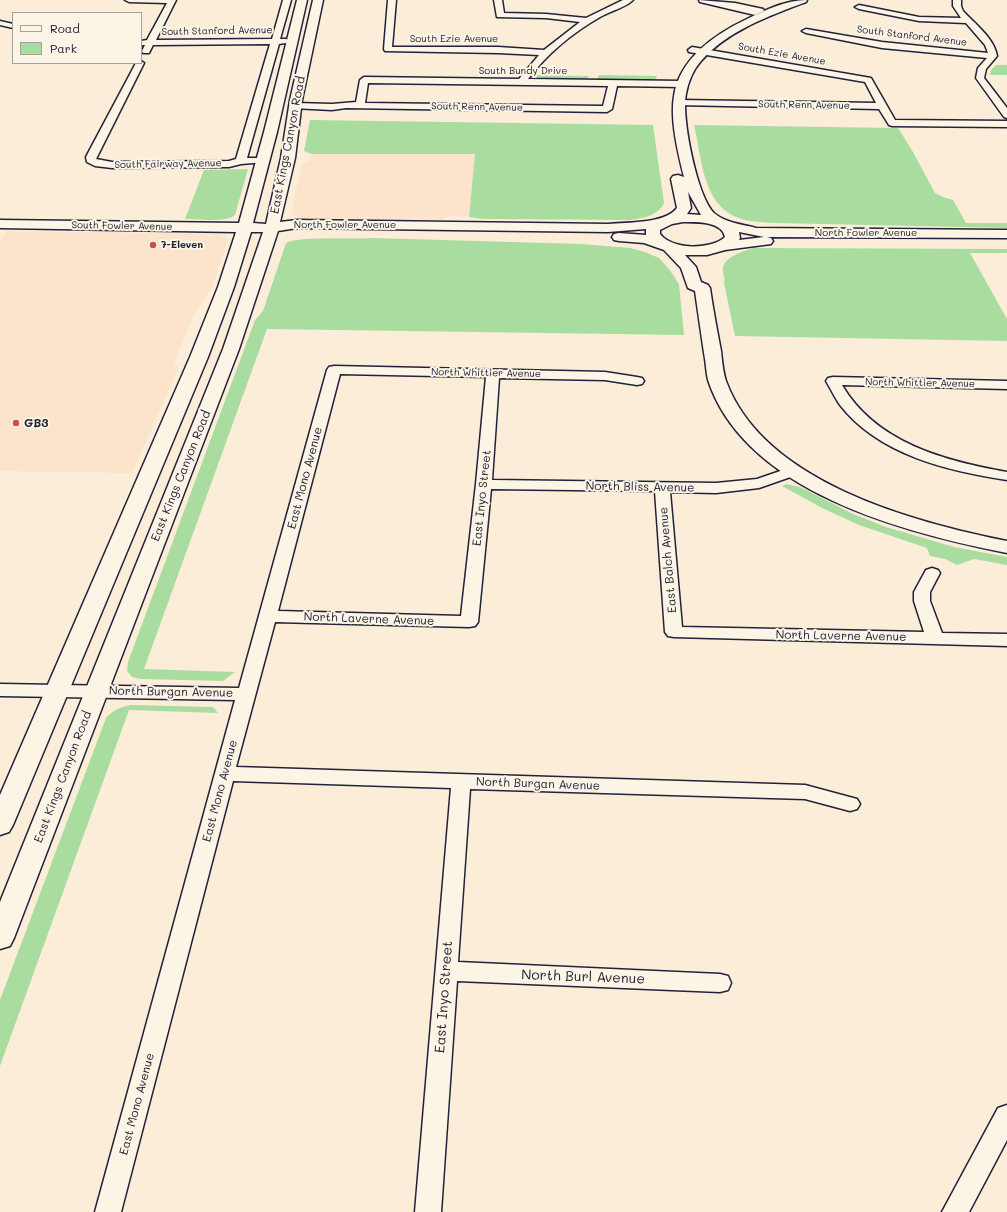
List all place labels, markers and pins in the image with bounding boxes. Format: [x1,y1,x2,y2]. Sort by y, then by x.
place label: 7-Eleven [161,239,203,251]
marker: 7-Eleven [148,240,158,250]
place label: GB3 [24,416,49,430]
marker: GB3 [11,418,21,428]

